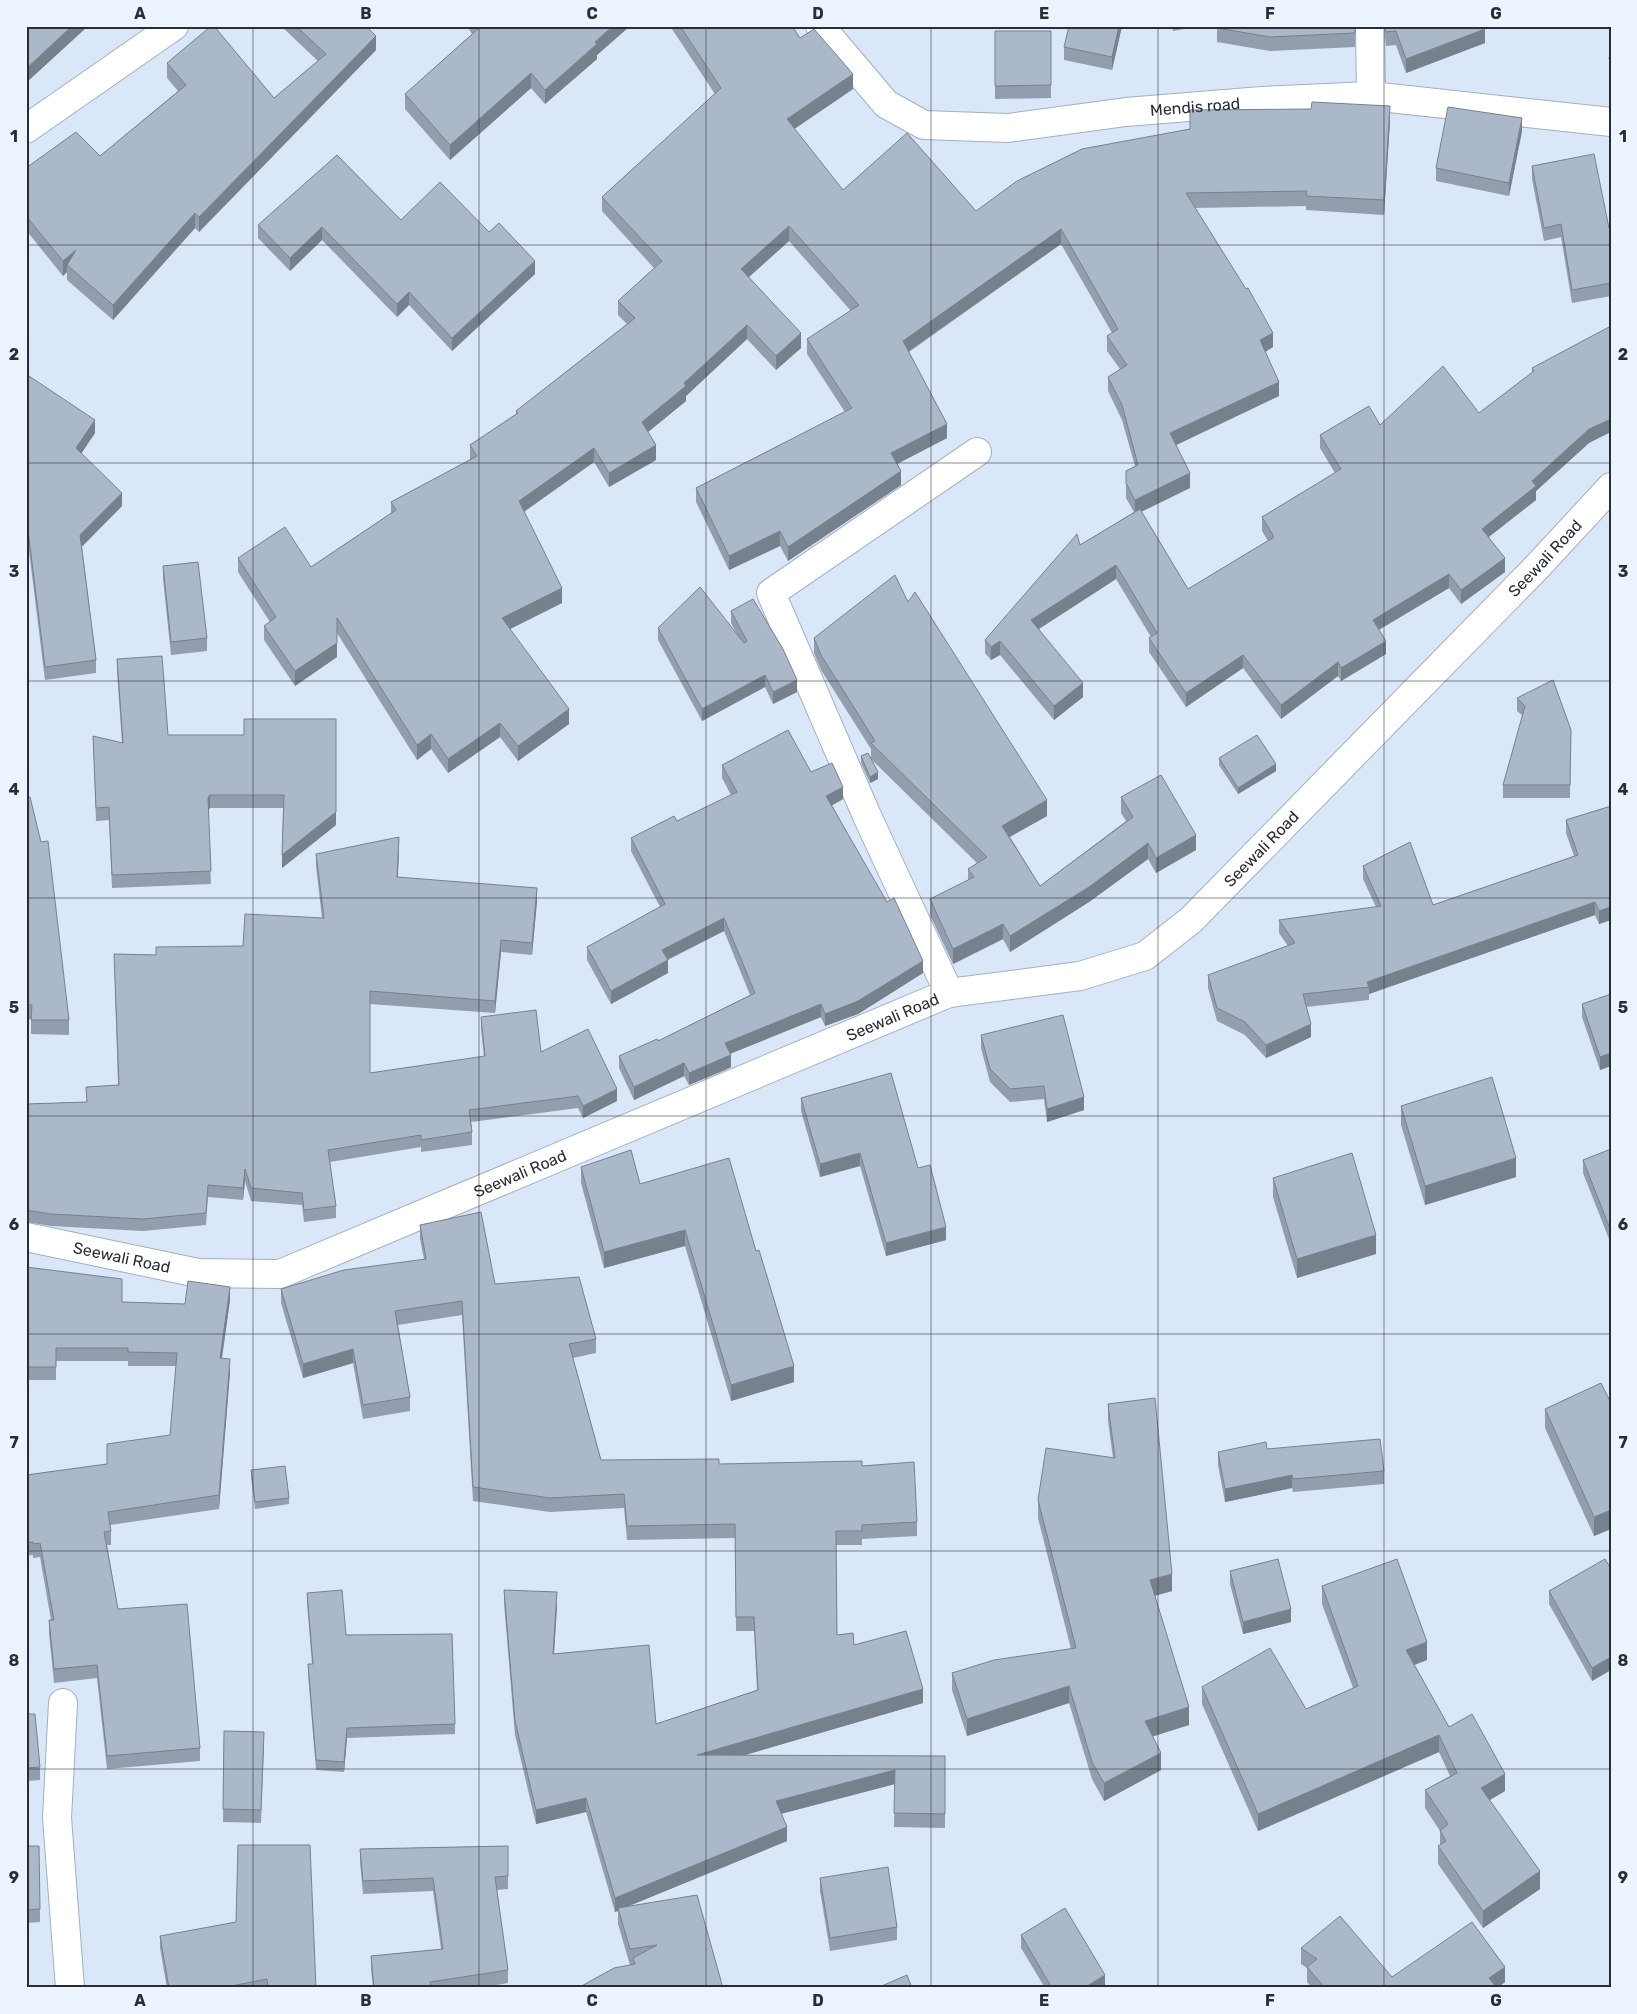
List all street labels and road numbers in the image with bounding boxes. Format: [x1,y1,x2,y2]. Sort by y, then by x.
street label: Mendis road [1149,94,1241,120]
street label: Seewali Road [1504,516,1586,601]
street label: Seewali Road [1220,807,1303,891]
street label: Seewali Road [843,989,942,1045]
street label: Seewali Road [471,1146,569,1202]
street label: Seewali Road [72,1238,172,1277]

